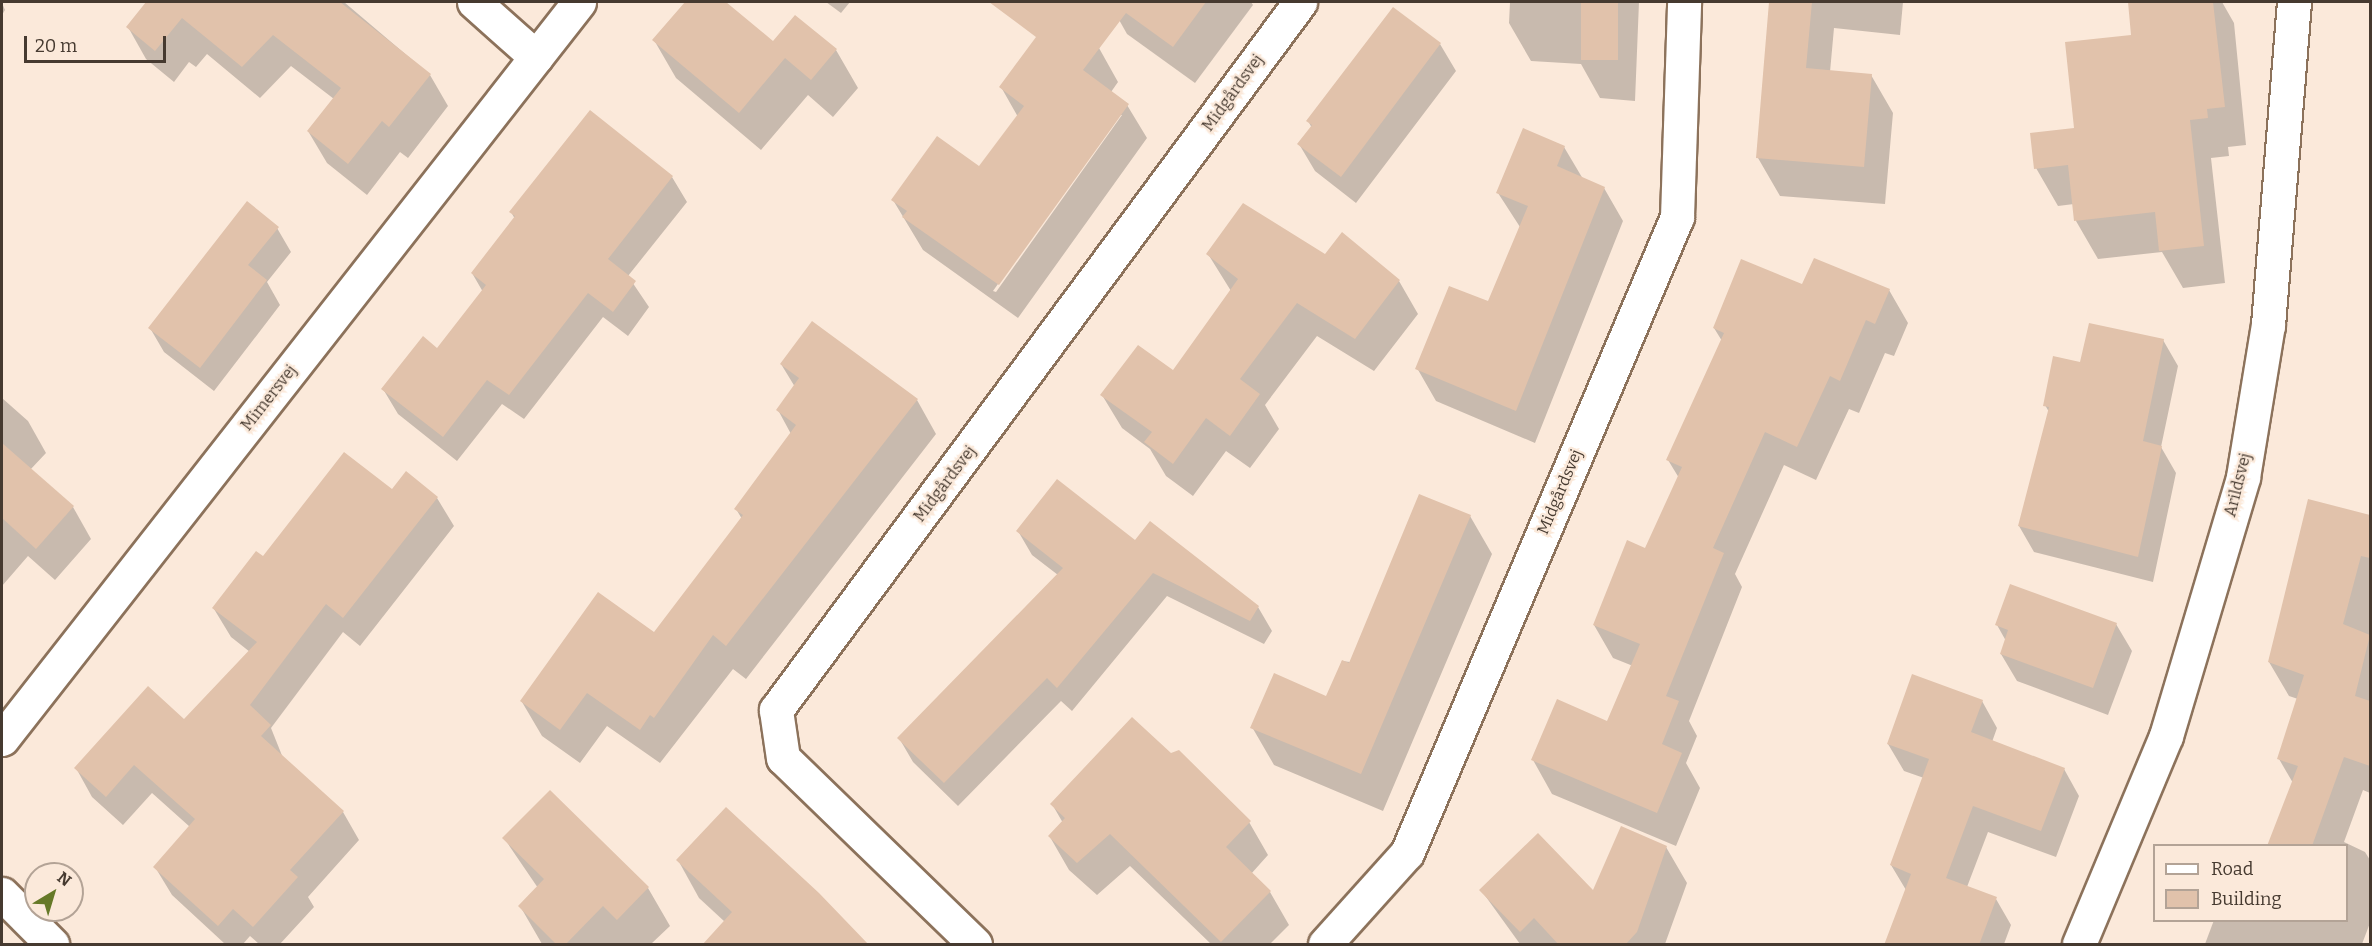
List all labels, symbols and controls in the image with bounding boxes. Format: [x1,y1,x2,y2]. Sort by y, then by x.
scale bar [27,24,170,62]
text: 20 m [35,35,77,57]
street label: Midgårdsvej [1199,51,1267,135]
street label: Mimersvej [237,361,301,435]
street label: Midgårdsvej [910,442,980,526]
street label: Midgårdsvej [1533,447,1587,537]
street label: Arildsvej [2221,451,2255,519]
legend [2153,844,2348,922]
text: Road [2211,858,2253,880]
north arrow [24,862,84,922]
text: N [53,868,75,890]
text: Building [2211,888,2282,910]

